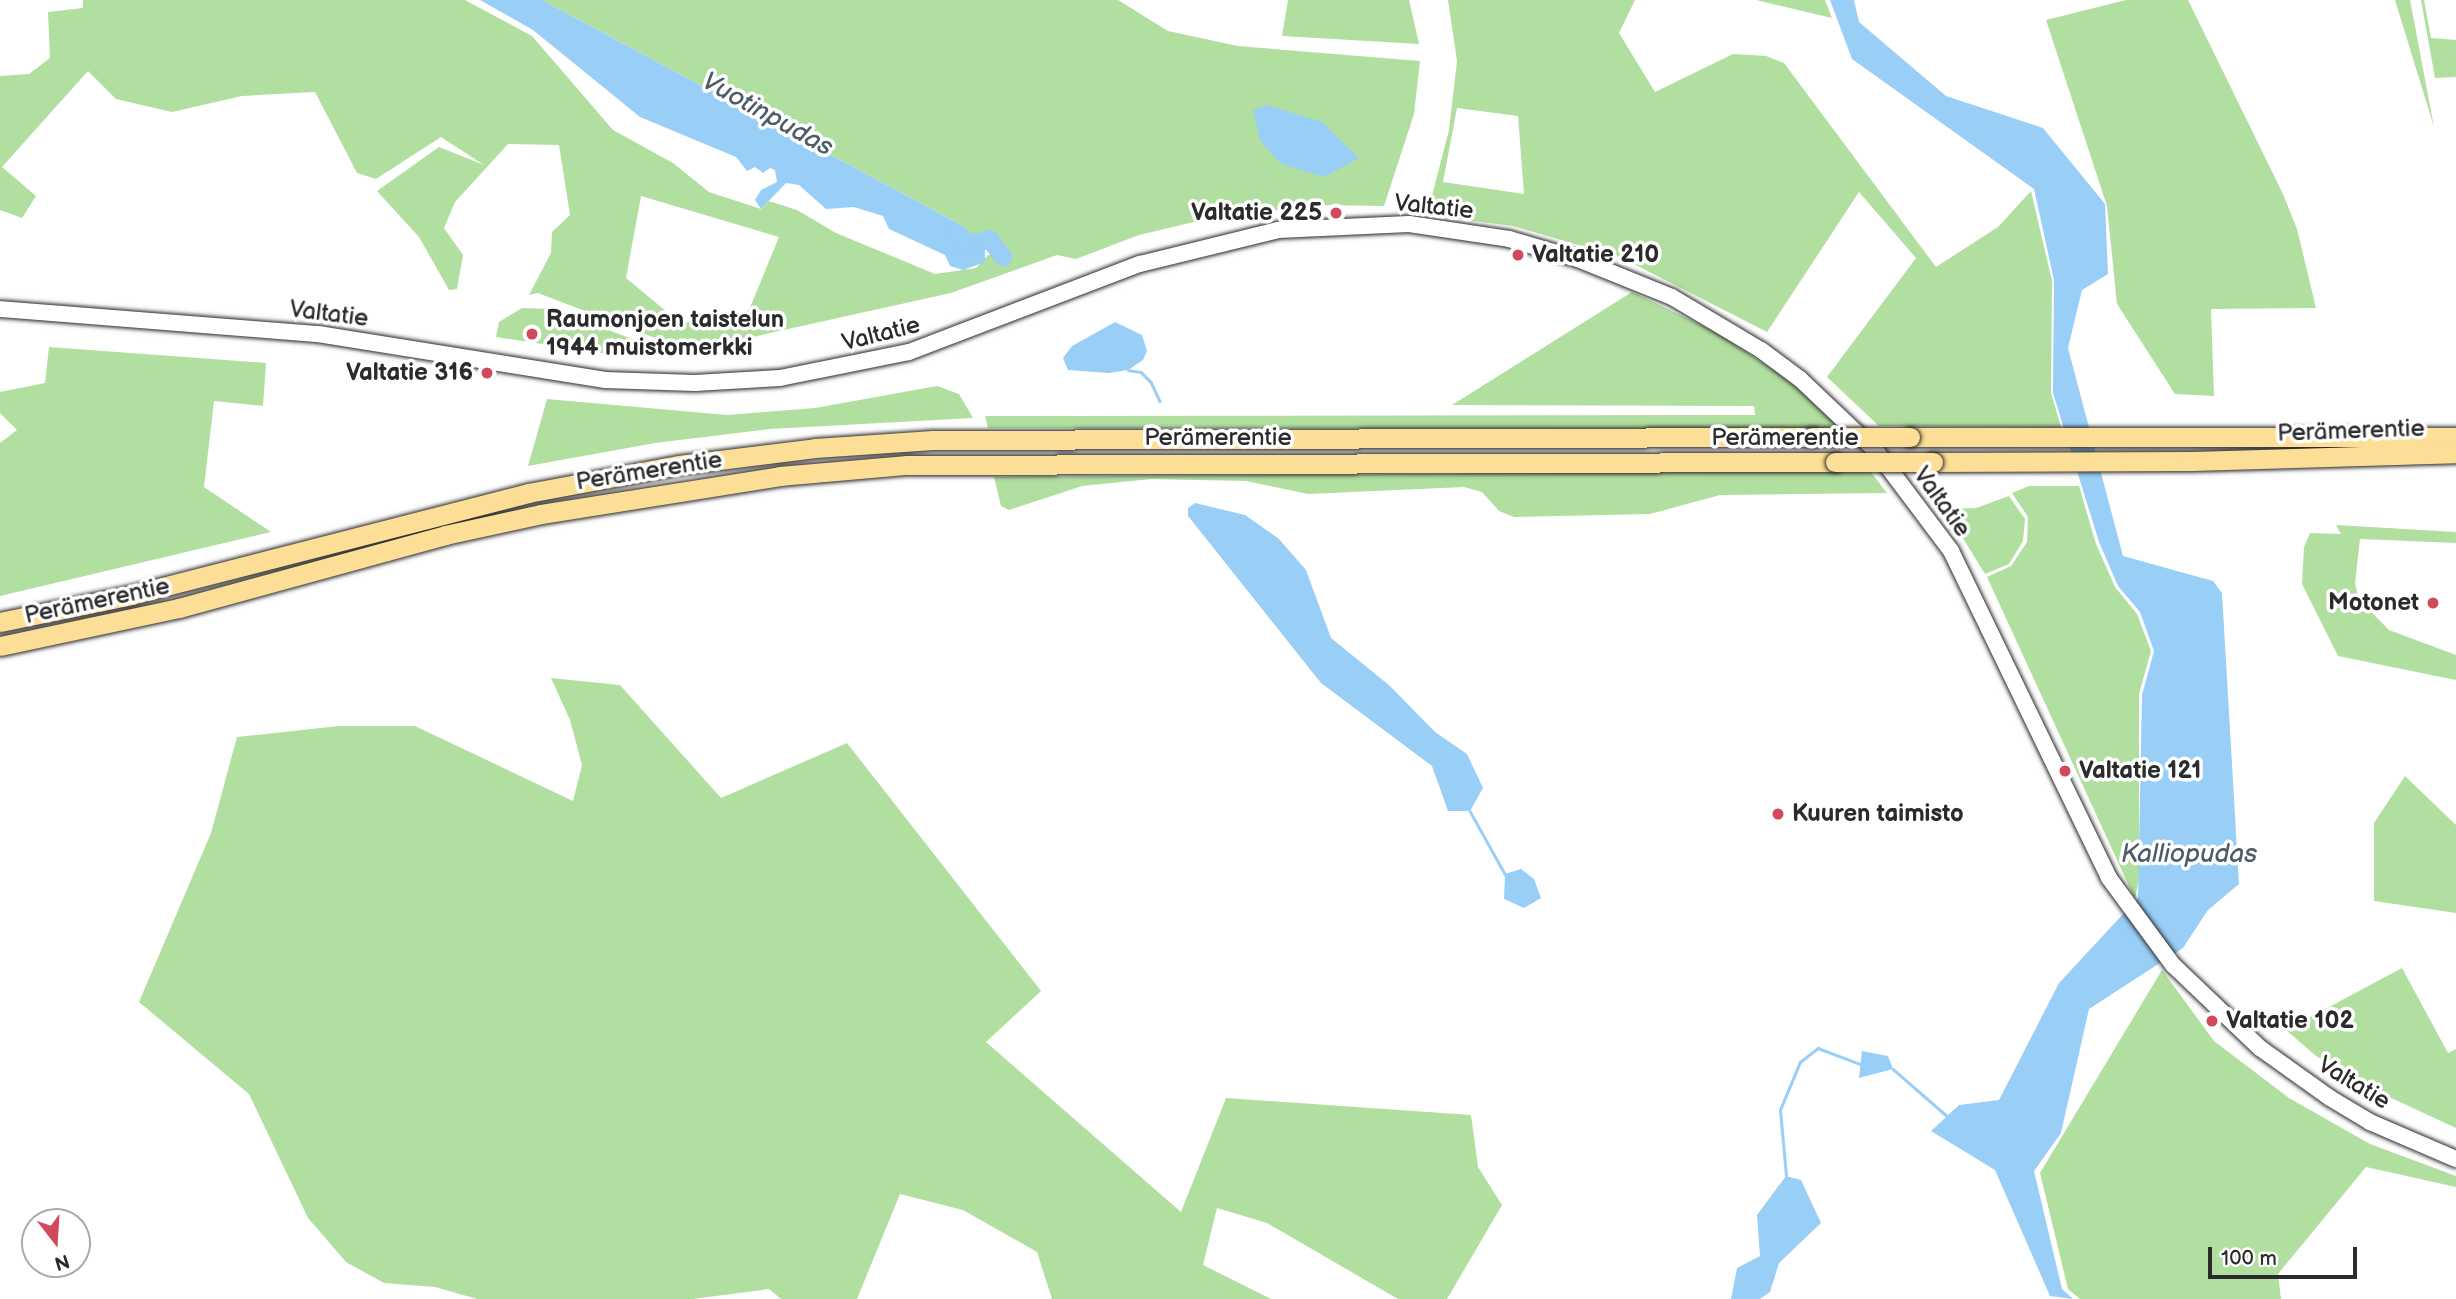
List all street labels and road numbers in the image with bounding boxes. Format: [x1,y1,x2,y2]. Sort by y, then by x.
street label: Valtatie [1393,189,1475,225]
street label: Valtatie [288,295,370,333]
street label: Valtatie [839,310,923,358]
street label: Perämerentie [2277,414,2425,448]
street label: Perämerentie [1144,424,1292,452]
street label: Perämerentie [1711,424,1859,452]
street label: Perämerentie [574,445,724,497]
street label: Valtatie [1907,461,1977,543]
street label: Perämerentie [22,572,172,630]
street label: Valtatie [2313,1050,2395,1116]

